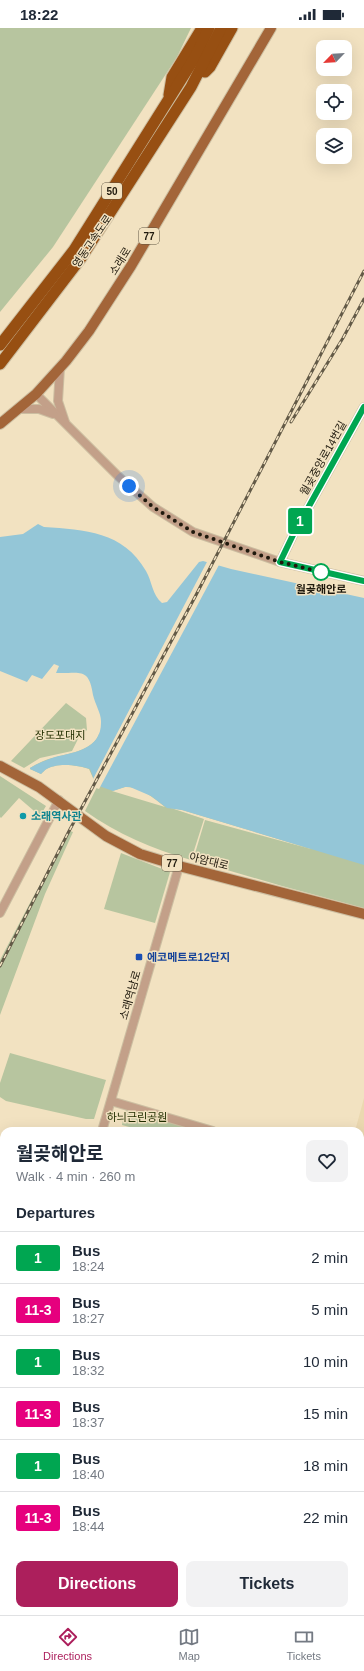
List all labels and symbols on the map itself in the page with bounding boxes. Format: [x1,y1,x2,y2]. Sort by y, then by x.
north arrow [316,40,352,76]
road number: 50 [102,183,122,199]
street label: 영동고속도로 [70,212,114,270]
road number: 77 [139,228,159,244]
street label: 소래로 [107,245,133,277]
street label: 월곶중앙로14번길 [298,419,348,497]
your location [119,476,139,496]
line badge: 1 [287,508,313,534]
marker: 월곶해안로 [312,563,330,581]
place label: 월곶해안로 [296,583,346,595]
park label: 장도포대지 [35,729,85,741]
place label: 소래역사관 [31,810,82,822]
marker: 소래역사관 [18,811,28,821]
street label: 아암대로 [188,850,230,872]
road number: 77 [162,855,182,871]
place label: 에코메트로12단지 [147,951,230,963]
marker: 에코메트로12단지 [134,952,144,962]
street label: 소래역남로 [117,969,143,1021]
park label: 하늬근린공원 [107,1111,167,1123]

